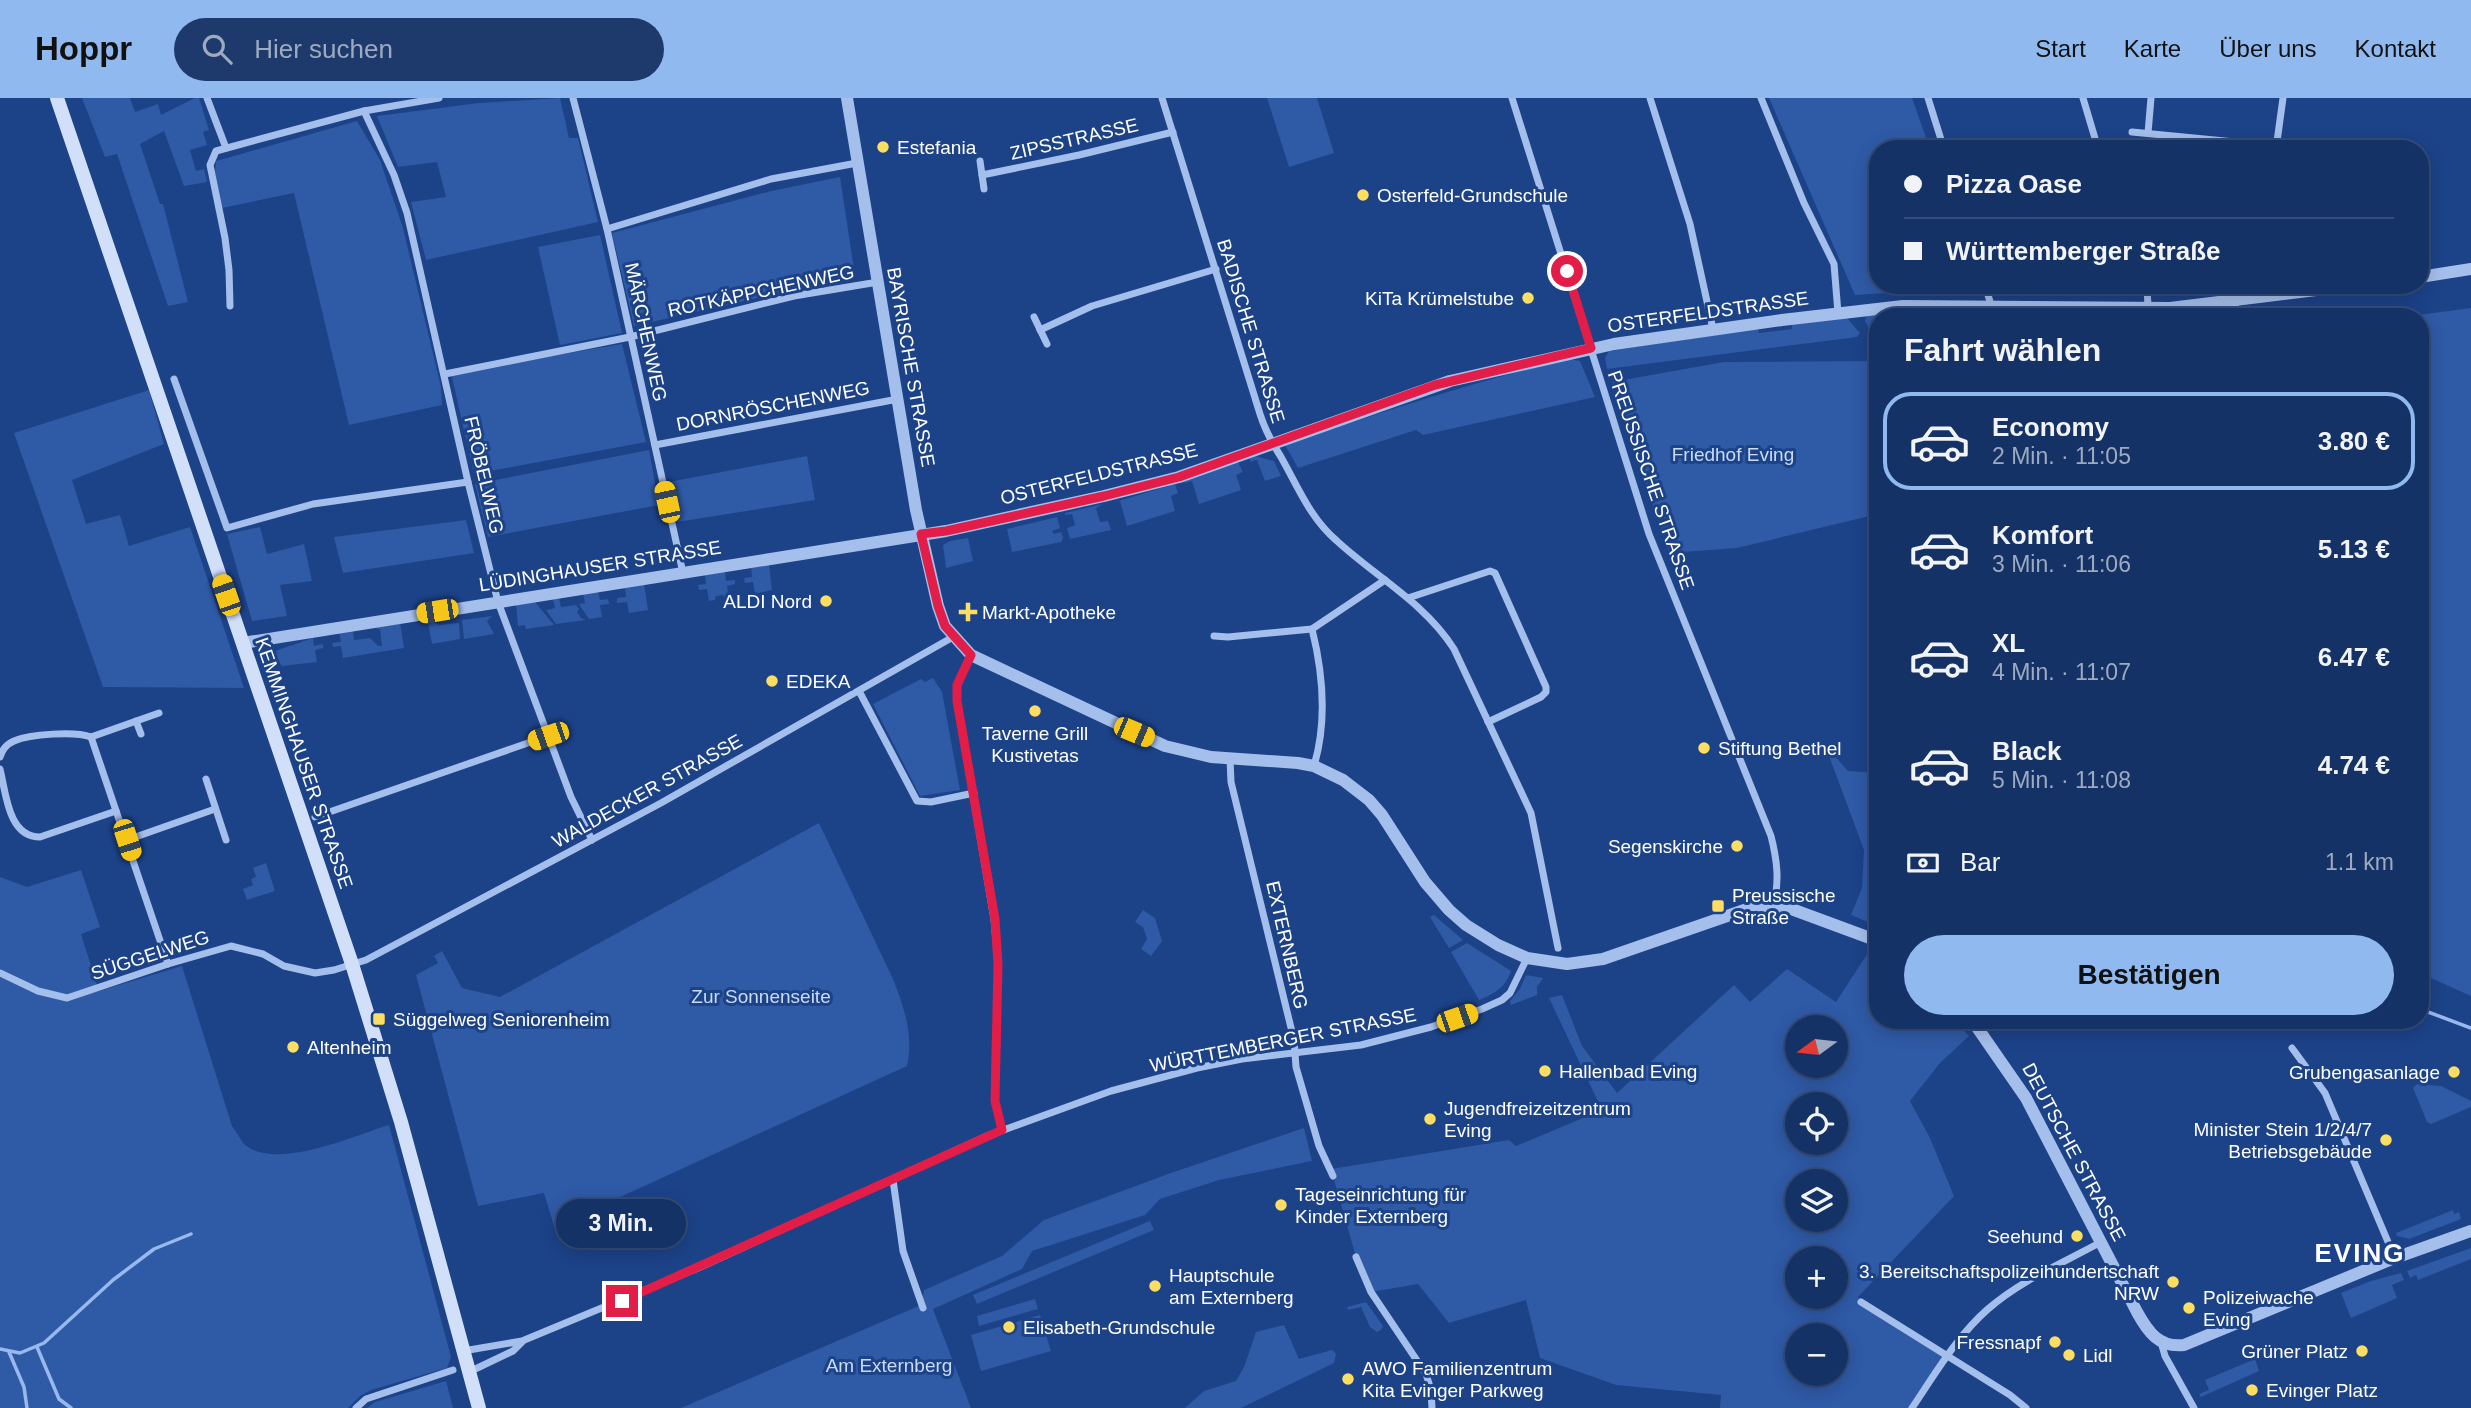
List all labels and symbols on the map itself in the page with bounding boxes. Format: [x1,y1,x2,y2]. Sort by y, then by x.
street label: ZIPSSTRASSE [1008,114,1140,164]
place label: Estefania [897,137,977,158]
marker: Estefania [875,139,891,155]
place label: Osterfeld-Grundschule [1377,185,1568,206]
marker: Osterfeld-Grundschule [1355,187,1371,203]
street label: BADISCHE STRASSE [1213,237,1289,425]
route start [1551,255,1583,287]
street label: MÄRCHENWEG [621,261,671,403]
street label: ROTKÄPPCHENWEG [666,261,856,321]
street label: BAYRISCHE STRASSE [883,266,939,468]
street label: OSTERFELDSTRASSE [1606,287,1810,337]
place label: KiTa Krümelstube [1365,288,1514,309]
marker: KiTa Krümelstube [1520,290,1536,306]
street label: PREUSSISCHE STRASSE [1604,368,1698,592]
street label: DORNRÖSCHENWEG [675,377,871,435]
street label: FRÖBELWEG [460,414,508,536]
street label: OSTERFELDSTRASSE [998,439,1200,509]
park label: Friedhof Eving [1672,444,1794,465]
car [653,479,682,525]
street label: LÜDINGHAUSER STRASSE [477,536,723,596]
car [210,572,243,618]
place label: ALDI Nord [723,591,812,612]
marker: ALDI Nord [818,593,834,609]
car [415,597,460,625]
place label: Markt-Apotheke [982,602,1116,623]
marker: Markt-Apotheke [960,604,976,620]
street label: KEMMINGHAUSER STRASSE [251,635,357,891]
place label: EDEKA [786,671,851,692]
marker: EDEKA [764,673,780,689]
marker: Taverne Grill Kustivetas [1027,703,1043,719]
car [1111,714,1158,750]
car [525,719,572,753]
place label: Taverne Grill Kustivetas [982,723,1088,766]
street label: WALDECKER STRASSE [548,730,746,852]
place label: Stiftung Bethel [1718,738,1842,759]
marker: Stiftung Bethel [1696,740,1712,756]
car [111,817,144,863]
place label: Segenskirche [1608,836,1723,857]
marker: Segenskirche [1729,838,1745,854]
street label: EXTERNBERG [1262,879,1312,1011]
place label: Preussische Straße [1732,885,1836,928]
marker: Preussische Straße [1710,898,1726,914]
street label: SÜGGELWEG [88,926,212,984]
park label: Zur Sonnenseite [691,986,831,1007]
car [1434,1001,1481,1035]
street label: WÜRTTEMBERGER STRASSE [1148,1004,1418,1076]
place label: Süggelweg Seniorenheim [393,1009,610,1030]
marker: Süggelweg Seniorenheim [371,1011,387,1027]
north arrow [1785,1015,1848,1078]
place label: Altenheim [307,1037,392,1058]
marker: Altenheim [285,1039,301,1055]
street label: DEUTSCHE STRASSE [2018,1059,2130,1245]
place label: Hallenbad Eving [1559,1061,1697,1082]
place label: Grubengasanlage [2289,1062,2440,1083]
marker: Hallenbad Eving [1537,1063,1553,1079]
marker: Grubengasanlage [2446,1064,2462,1080]
place label: Jugendfreizeitzentrum Eving [1444,1098,1631,1141]
marker: Jugendfreizeitzentrum Eving [1422,1111,1438,1127]
place label: Minister Stein 1/2/4/7 Betriebsgebäude [2194,1119,2372,1162]
marker: Minister Stein 1/2/4/7 Betriebsgebäude [2378,1132,2394,1148]
place label: Tageseinrichtung für Kinder Externberg [1295,1184,1467,1227]
marker: Tageseinrichtung für Kinder Externberg [1273,1197,1289,1213]
callout: 3 Min. [557,1200,687,1248]
place label: Seehund [1987,1226,2063,1247]
marker: Seehund [2069,1228,2085,1244]
district label: EVING [2315,1238,2405,1268]
place label: 3. Bereitschaftspolizeihundertschaft NRW [1859,1261,2160,1304]
place label: Hauptschule am Externberg [1169,1265,1294,1308]
marker: 3. Bereitschaftspolizeihundertschaft NRW [2165,1274,2181,1290]
marker: Hauptschule am Externberg [1147,1278,1163,1294]
route end [606,1285,638,1317]
place label: Polizeiwache Eving [2203,1287,2314,1330]
marker: Polizeiwache Eving [2181,1300,2197,1316]
place label: Elisabeth-Grundschule [1023,1317,1215,1338]
marker: Elisabeth-Grundschule [1001,1319,1017,1335]
place label: Fressnapf [1957,1332,2042,1353]
marker: Fressnapf [2047,1334,2063,1350]
place label: Grüner Platz [2241,1341,2348,1362]
marker: Grüner Platz [2354,1343,2370,1359]
place label: Lidl [2083,1345,2113,1366]
marker: Lidl [2061,1347,2077,1363]
park label: Am Externberg [826,1355,952,1376]
place label: AWO Familienzentrum Kita Evinger Parkweg [1362,1358,1552,1401]
marker: AWO Familienzentrum Kita Evinger Parkweg [1340,1371,1356,1387]
place label: Evinger Platz [2266,1380,2378,1401]
marker: Evinger Platz [2244,1382,2260,1398]

